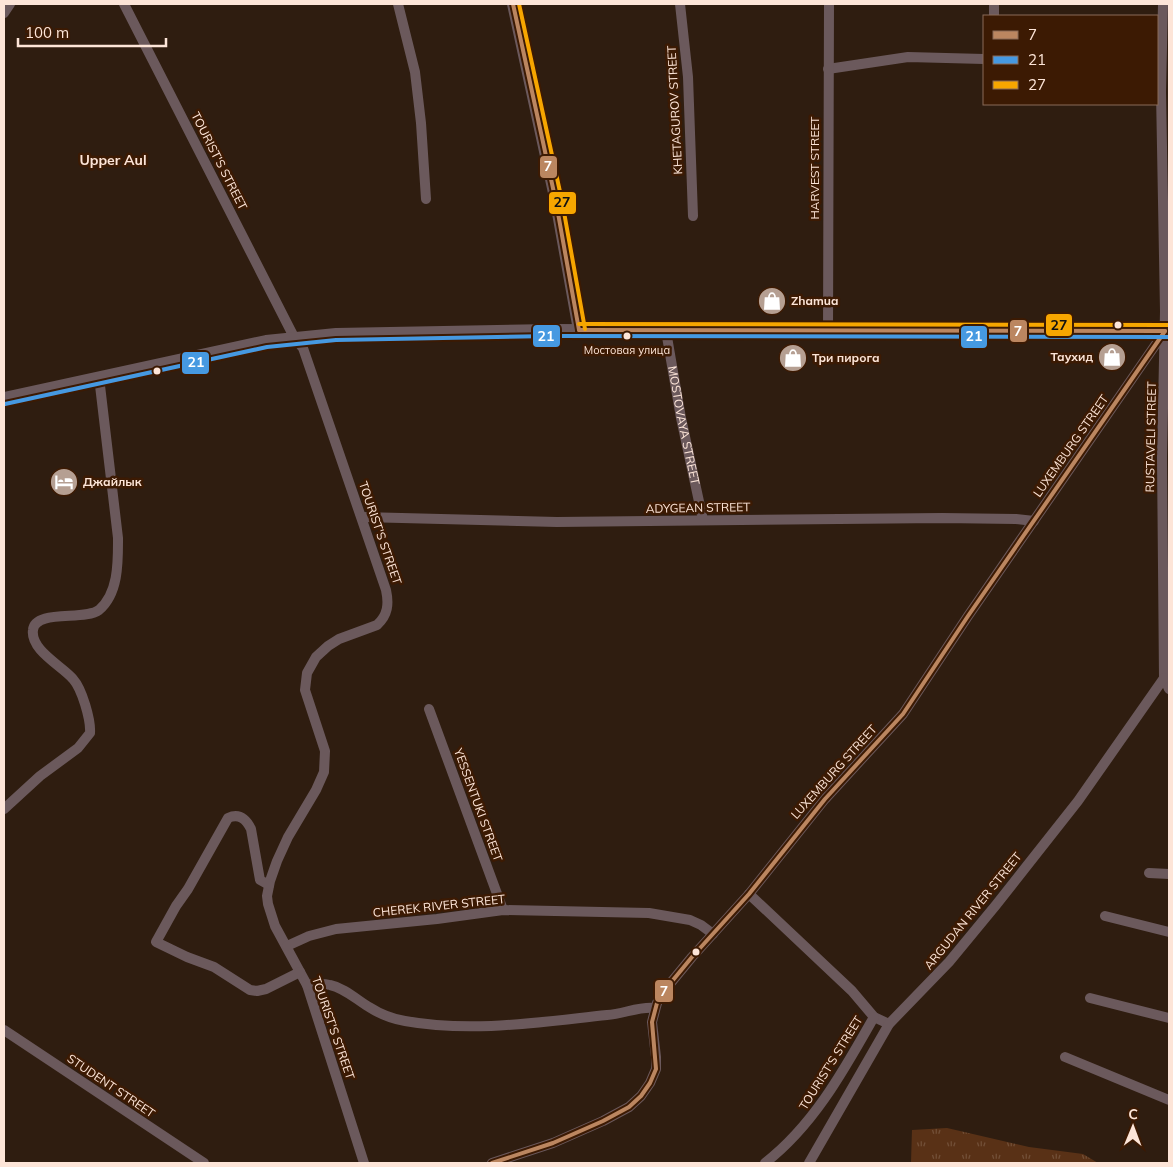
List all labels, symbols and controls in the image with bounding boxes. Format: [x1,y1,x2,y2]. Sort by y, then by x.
scale bar [18,15,165,47]
legend [983,15,1158,105]
text: 100 m [25,23,69,42]
text: 7 [1028,25,1037,44]
street label: KHETAGUROV STREET [664,44,685,175]
text: 21 [1028,50,1046,69]
text: 27 [1028,75,1046,94]
street label: TOURIST'S STREET [188,109,251,213]
street label: HARVEST STREET [807,116,822,220]
district label: Upper Aul [79,151,147,169]
line badge: 7 [539,155,558,179]
text: 7 [544,157,552,175]
line badge: 27 [548,191,577,215]
text: 27 [554,193,570,211]
shop icon: Zhamua [757,286,787,316]
place label: Zhamua [791,293,838,308]
line badge: 27 [1045,313,1073,337]
text: 27 [1051,316,1067,334]
line badge: 7 [1009,319,1028,343]
unlabelled marker [1113,320,1123,330]
text: 7 [1014,322,1022,340]
line badge: 21 [532,324,561,348]
line badge: 21 [960,325,988,349]
text: 21 [538,327,554,345]
text: 21 [966,327,982,345]
marker: Мостовая улица [622,331,632,341]
shop icon: Таухид [1097,342,1127,372]
place label: Мостовая улица [584,343,670,357]
shop icon: Три пирога [778,343,808,373]
place label: Таухид [1051,349,1093,364]
place label: Три пирога [812,350,880,365]
line badge: 21 [181,351,210,375]
text: 21 [188,353,204,371]
street label: MOSTOVAYA STREET [665,365,703,487]
unlabelled marker [152,366,162,376]
street label: RUSTAVELI STREET [1142,381,1159,493]
street label: LUXEMBURG STREET [1030,391,1112,500]
hotel icon: Джайлык [49,467,79,497]
place label: Джайлык [83,474,142,489]
street label: TOURIST'S STREET [356,479,405,587]
street label: ADYGEAN STREET [646,499,751,516]
street label: LUXEMBURG STREET [788,721,880,822]
street label: YESSENTUKI STREET [451,745,506,864]
street label: ARGUDAN RIVER STREET [921,848,1025,972]
street label: CHEREK RIVER STREET [372,891,507,920]
unlabelled marker [691,947,701,957]
street label: TOURIST'S STREET [309,974,358,1082]
line badge: 7 [654,979,674,1003]
text: 7 [660,982,668,1000]
street label: TOURIST'S STREET [796,1012,866,1113]
street label: STUDENT STREET [65,1051,159,1121]
north arrow [1108,1102,1158,1152]
text: С [1128,1105,1138,1123]

